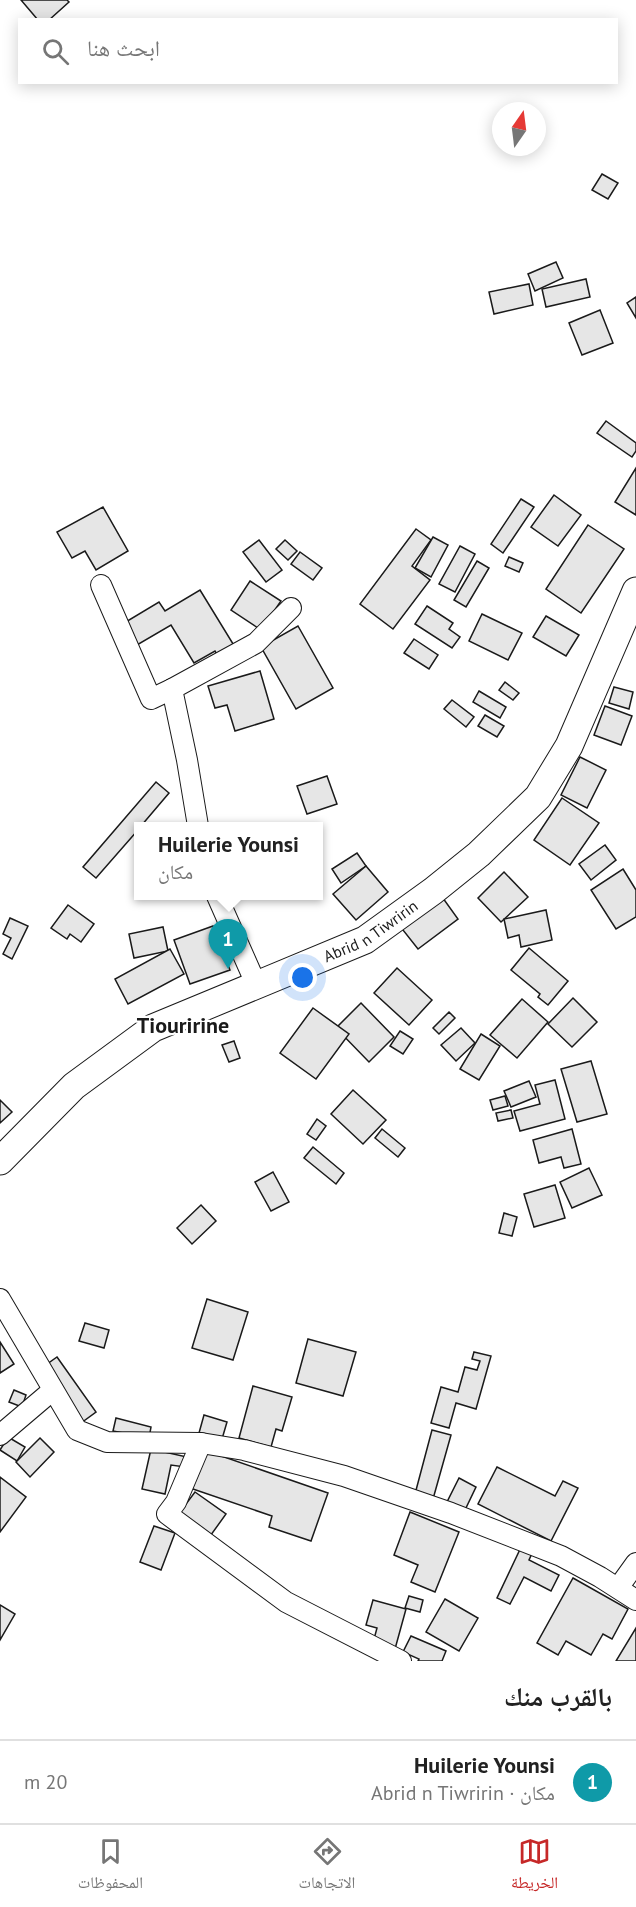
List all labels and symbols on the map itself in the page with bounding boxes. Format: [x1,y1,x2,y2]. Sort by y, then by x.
north arrow [492,102,546,156]
street label: Abrid n Tiwririn [320,895,421,966]
pin: 1 [208,920,248,969]
your location [288,963,317,992]
district label: Tiouririne [137,1011,229,1039]

